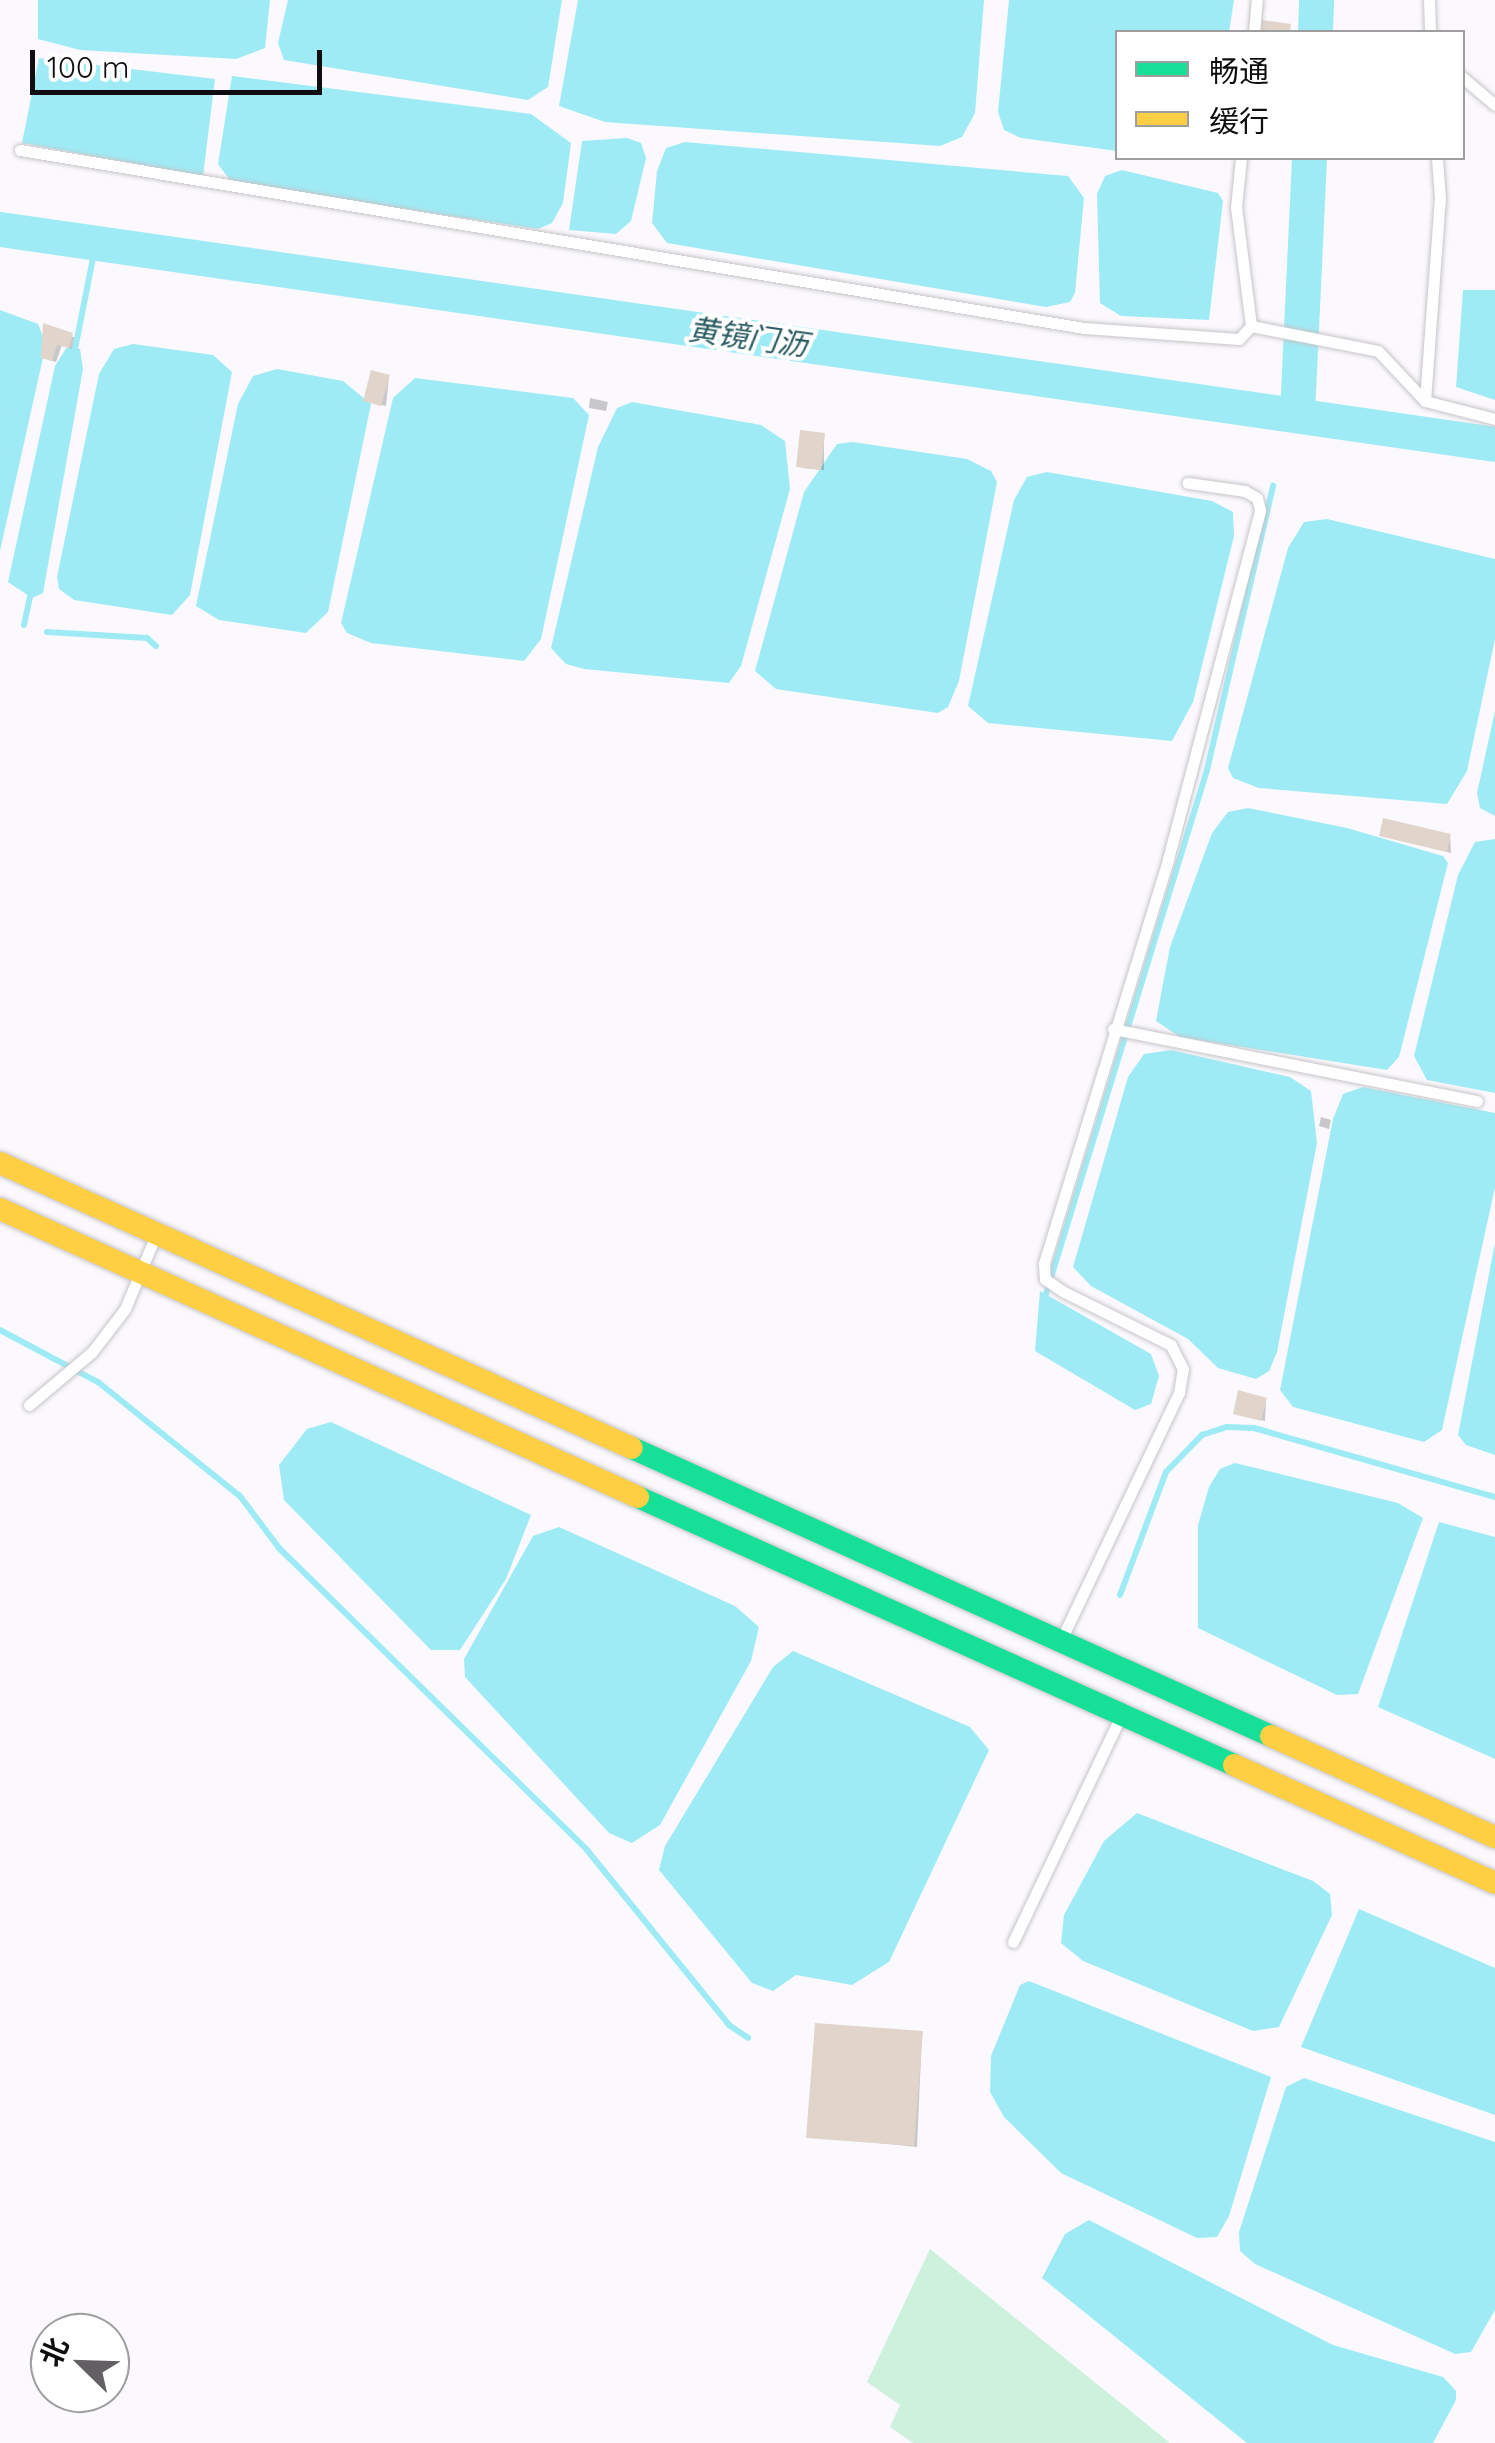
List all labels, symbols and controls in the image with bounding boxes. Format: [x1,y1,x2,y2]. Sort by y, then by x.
scale bar [35,30,328,92]
legend [1115,30,1465,160]
text: 100 m [47,48,129,86]
text: 畅通 [1209,52,1269,90]
text: 缓行 [1209,102,1269,140]
water label: 黄镜门沥 [686,311,810,363]
north arrow [30,2313,130,2413]
text: 北 [32,2332,75,2372]

